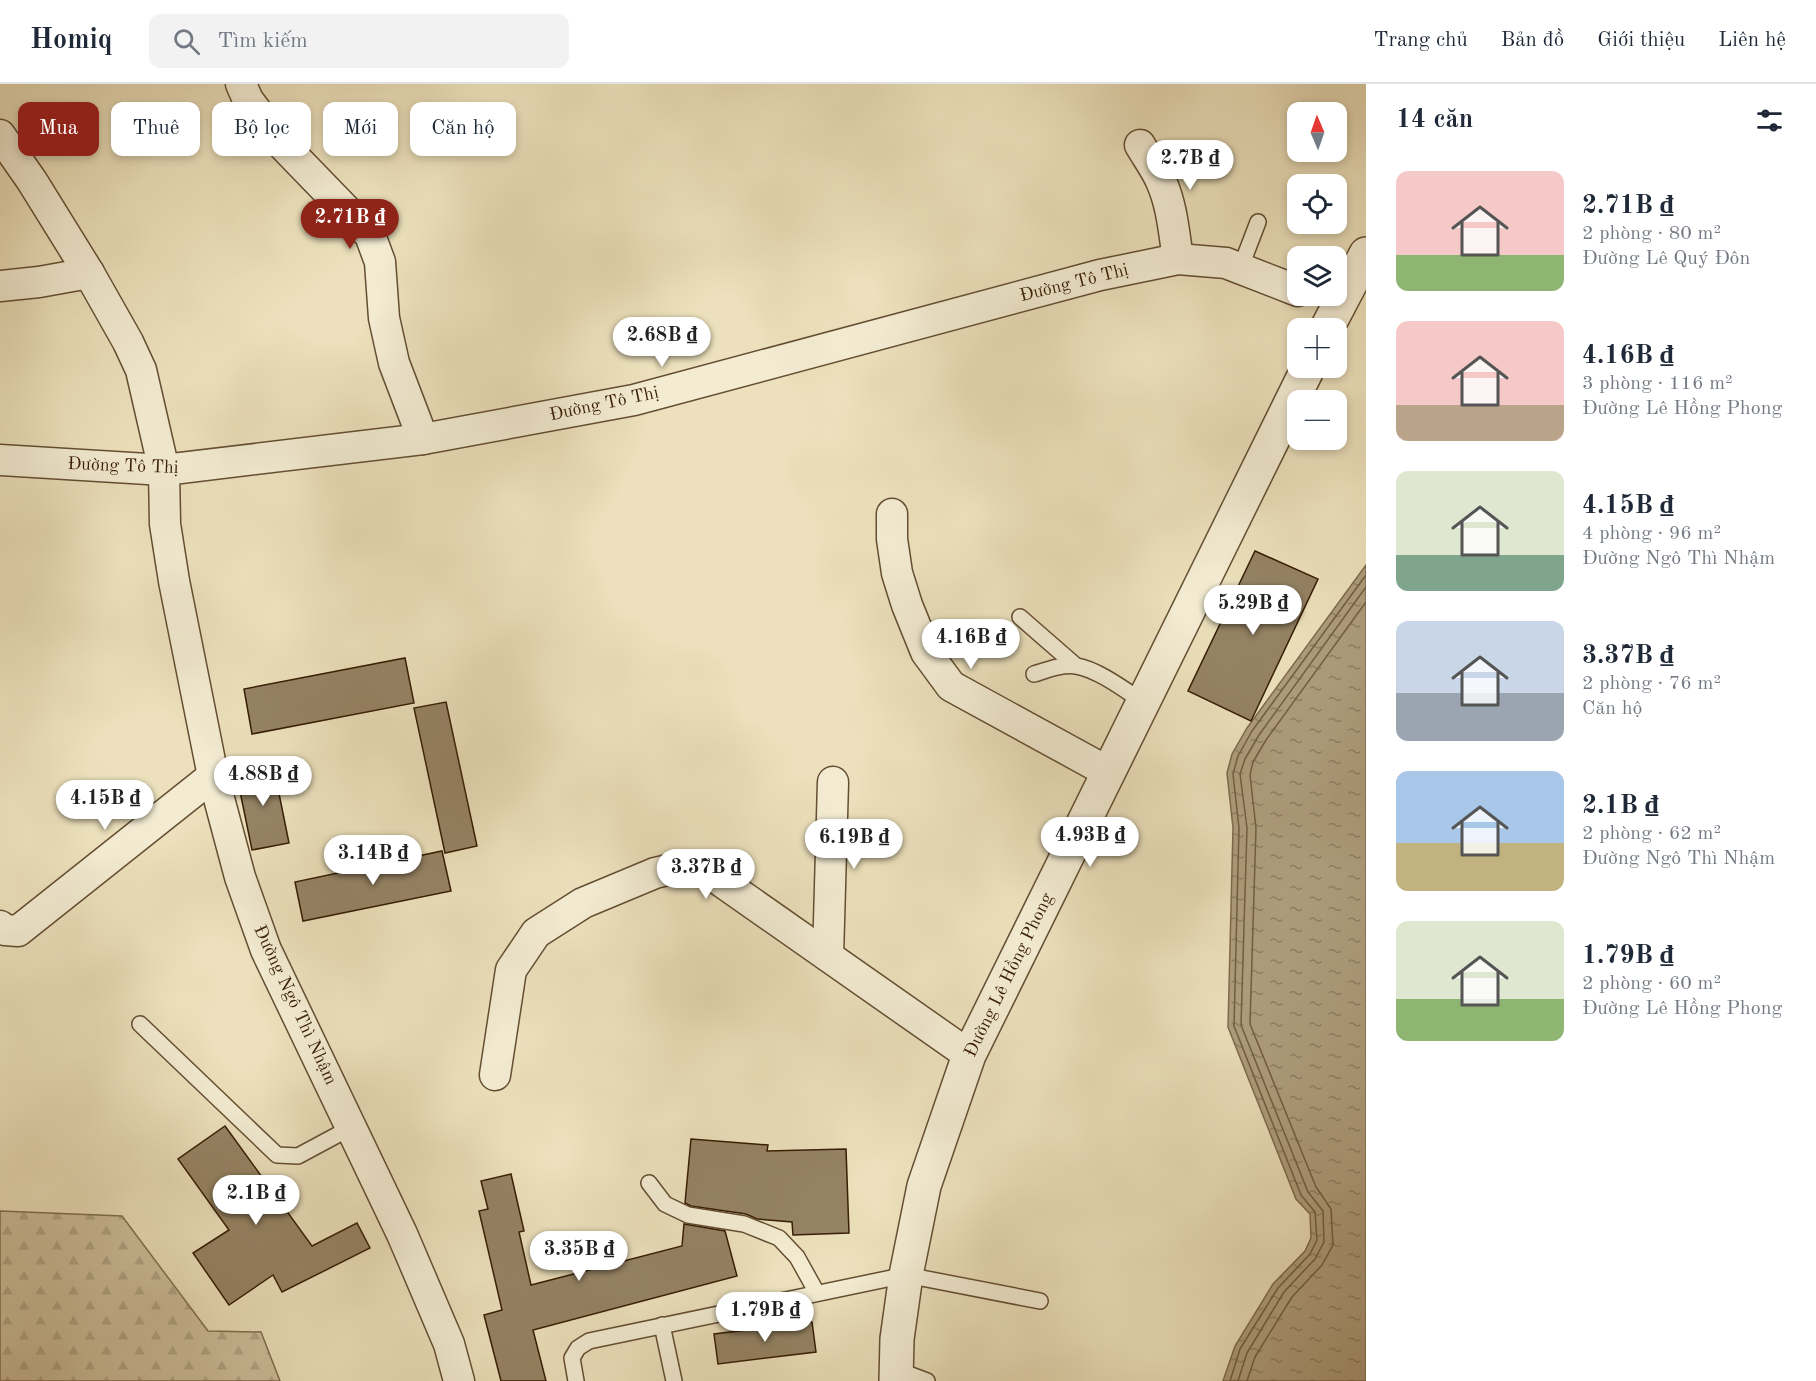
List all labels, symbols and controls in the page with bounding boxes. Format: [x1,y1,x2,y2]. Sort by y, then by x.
search box [149,14,569,68]
icon: search [170,25,203,58]
text: Homiq [30,27,113,55]
text: Tìm kiếm [218,30,308,52]
text: Trang chủ [1373,30,1468,51]
text: Bản đồ [1501,30,1564,51]
text: Giới thiệu [1597,30,1685,51]
text: Liên hệ [1718,30,1786,51]
chip: Mua [18,102,99,156]
chip: Thuê [111,102,200,156]
chip: Bộ lọc [212,102,311,156]
chip: Mới [323,102,398,156]
chip: Căn hộ [410,102,516,156]
north arrow [1287,102,1347,162]
map controls [1287,102,1347,450]
icon: filters [1753,104,1786,137]
text: 14 căn [1396,107,1473,133]
pin: 2.7B ₫ [1141,140,1239,191]
text: 2.7B ₫ [1161,149,1219,169]
button: locate [1287,174,1347,234]
text: 2.71B ₫ [1582,193,1674,219]
icon: home [1444,195,1516,267]
pin: 2.71B ₫ [295,199,405,250]
text: 2.71B ₫ [315,208,385,228]
text: 2 phòng · 80 m² [1582,224,1721,244]
button: layers [1287,246,1347,306]
text: Đường Lê Quý Đôn [1582,249,1750,269]
street label: Đường Tô Thị [1018,261,1130,305]
pin: 2.68B ₫ [607,317,717,368]
button: + [1287,318,1347,378]
text: 2.68B ₫ [627,326,697,346]
text: 4.16B ₫ [1582,343,1674,369]
icon: home [1444,345,1516,417]
text: 3 phòng · 116 m² [1582,374,1733,394]
street label: Đường Tô Thị [548,384,660,424]
button: − [1287,390,1347,450]
text: Đường Lê Hồng Phong [1582,399,1782,419]
street label: Đường Tô Thị [67,455,179,477]
text: 4.15B ₫ [1582,493,1674,519]
icon: home [1444,495,1516,567]
text: 4 phòng · 96 m² [1582,524,1721,544]
text: Đường Ngô Thì Nhậm [1582,549,1775,569]
pin: 5.29B ₫ [1198,585,1308,636]
text: 5.29B ₫ [1218,594,1288,614]
pin: 4.16B ₫ [916,619,1026,670]
text: 4.16B ₫ [936,628,1006,648]
text: 3.37B ₫ [1582,643,1674,669]
icon: home [1444,645,1516,717]
text: 2 phòng · 76 m² [1582,674,1721,694]
text: Căn hộ [1582,699,1642,719]
pin: 4.88B ₫ [208,756,318,807]
text: 4.88B ₫ [228,765,298,785]
pin: 4.15B ₫ [50,780,160,831]
text: 4.15B ₫ [70,789,140,809]
text: 2.1B ₫ [1582,793,1659,819]
icon: home [1444,795,1516,867]
pin: 4.93B ₫ [1035,817,1145,868]
pin: 6.19B ₫ [799,819,909,870]
text: 2 phòng · 62 m² [1582,824,1721,844]
text: 4.93B ₫ [1055,826,1125,846]
text: 6.19B ₫ [819,828,889,848]
pin: 3.14B ₫ [318,835,428,886]
text: 3.14B ₫ [338,844,408,864]
pin: 3.37B ₫ [651,849,761,900]
text: Đường Ngô Thì Nhậm [1582,849,1775,869]
text: 3.37B ₫ [671,858,741,878]
street label: Đường Lê Hồng Phong [959,889,1057,1060]
street label: Đường Ngô Thì Nhậm [250,922,340,1088]
text: 1.79B ₫ [1582,943,1674,969]
icon: home [1444,945,1516,1017]
text: 2 phòng · 60 m² [1582,974,1721,994]
text: Đường Lê Hồng Phong [1582,999,1782,1019]
pin: 2.1B ₫ [207,1175,305,1226]
text: 2.1B ₫ [227,1184,285,1204]
pin: 3.35B ₫ [524,1231,634,1282]
text: 3.35B ₫ [544,1240,614,1260]
pin: 1.79B ₫ [710,1292,820,1343]
text: 1.79B ₫ [730,1301,800,1321]

